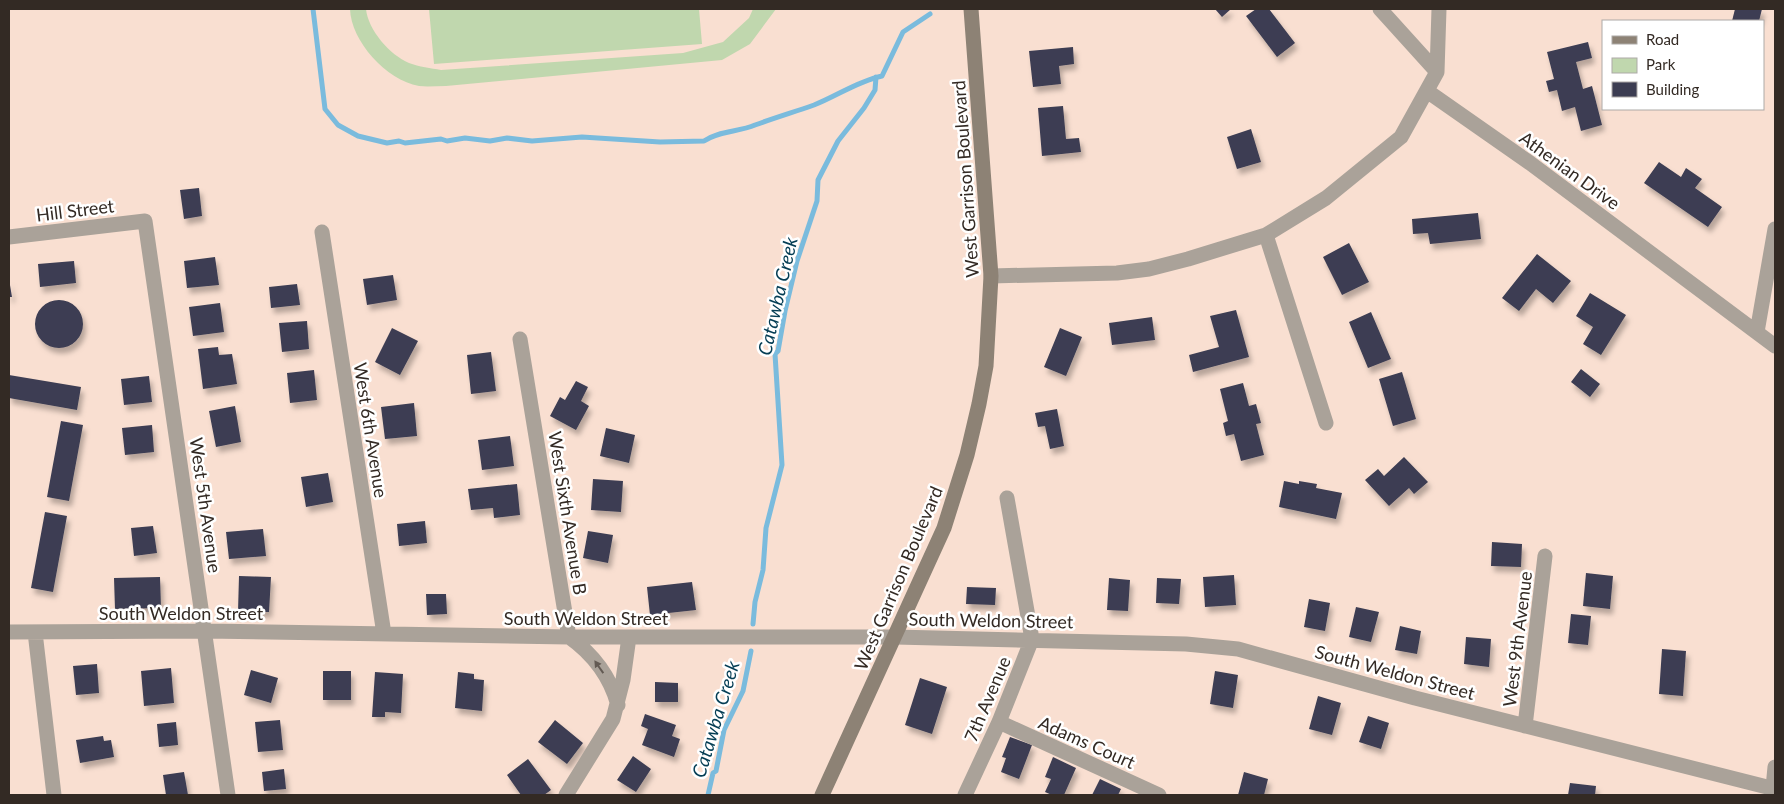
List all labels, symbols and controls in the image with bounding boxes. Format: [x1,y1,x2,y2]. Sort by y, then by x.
legend [1602,20,1764,110]
text: Road [1646,30,1679,48]
text: Park [1646,55,1676,73]
street label: West Garrison Boulevard [947,80,983,278]
text: Building [1646,80,1699,98]
street label: Athenian Drive [1516,126,1624,214]
street label: Hill Street [35,194,116,226]
water label: Catawba Creek [752,234,802,357]
street label: West 6th Avenue [349,361,393,499]
street label: West Sixth Avenue B [544,430,592,596]
street label: West 5th Avenue [186,436,226,574]
street label: West Garrison Boulevard [849,483,947,673]
street label: West 9th Avenue [1498,570,1536,708]
street label: South Weldon Street [99,602,264,624]
street label: South Weldon Street [504,607,669,629]
street label: South Weldon Street [909,608,1074,632]
street label: South Weldon Street [1313,640,1478,704]
street label: 7th Avenue [959,653,1015,745]
water label: Catawba Creek [686,657,744,780]
one-way arrow [595,660,604,673]
street label: Adams Court [1035,711,1139,773]

